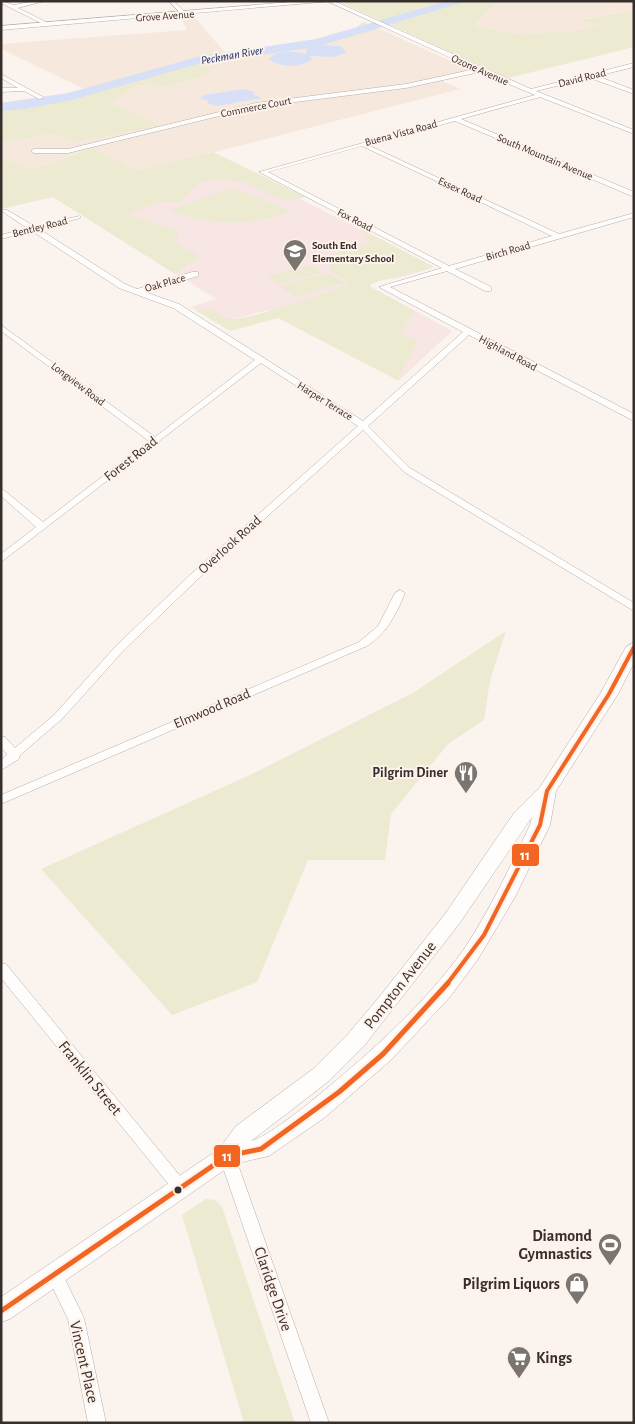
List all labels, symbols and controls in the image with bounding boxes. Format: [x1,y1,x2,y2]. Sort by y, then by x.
street label: Grove Avenue [135,8,195,24]
water label: Peckman River [200,43,265,66]
street label: Ozone Avenue [450,53,510,87]
street label: David Road [557,67,607,89]
street label: Commerce Court [220,95,293,119]
street label: Buena Vista Road [364,118,439,148]
street label: South Mountain Avenue [496,132,594,182]
street label: Essex Road [436,175,484,205]
street label: Fox Road [336,206,375,234]
street label: Bentley Road [11,215,69,239]
school or university icon: South End Elementary School [282,238,308,272]
street label: Birch Road [484,239,532,263]
place label: South End Elementary School [312,240,394,264]
street label: Oak Place [143,272,187,294]
street label: Highland Road [477,333,539,373]
street label: Longview Road [49,360,107,408]
street label: Harper Terrace [295,380,355,422]
street label: Forest Road [102,434,160,484]
street label: Overlook Road [196,513,264,577]
street label: Elmwood Road [172,687,252,731]
restaurant icon: Pilgrim Diner [453,760,479,794]
place label: Pilgrim Diner [372,766,448,780]
line badge: 11 [511,843,540,867]
text: 11 [520,849,530,863]
street label: Pompton Avenue [361,938,439,1032]
street label: Franklin Street [55,1038,125,1118]
line badge: 11 [213,1144,241,1168]
text: 11 [222,1150,232,1164]
unlabelled marker [173,1185,183,1195]
place label: Diamond Gymnastics [519,1228,593,1263]
sports icon: Diamond Gymnastics [597,1232,623,1266]
street label: Claridge Drive [251,1245,295,1333]
shop icon: Pilgrim Liquors [564,1271,590,1305]
place label: Pilgrim Liquors [462,1276,560,1292]
street label: Vincent Place [67,1319,101,1405]
supermarket icon: Kings [506,1345,532,1379]
place label: Kings [536,1350,572,1366]

